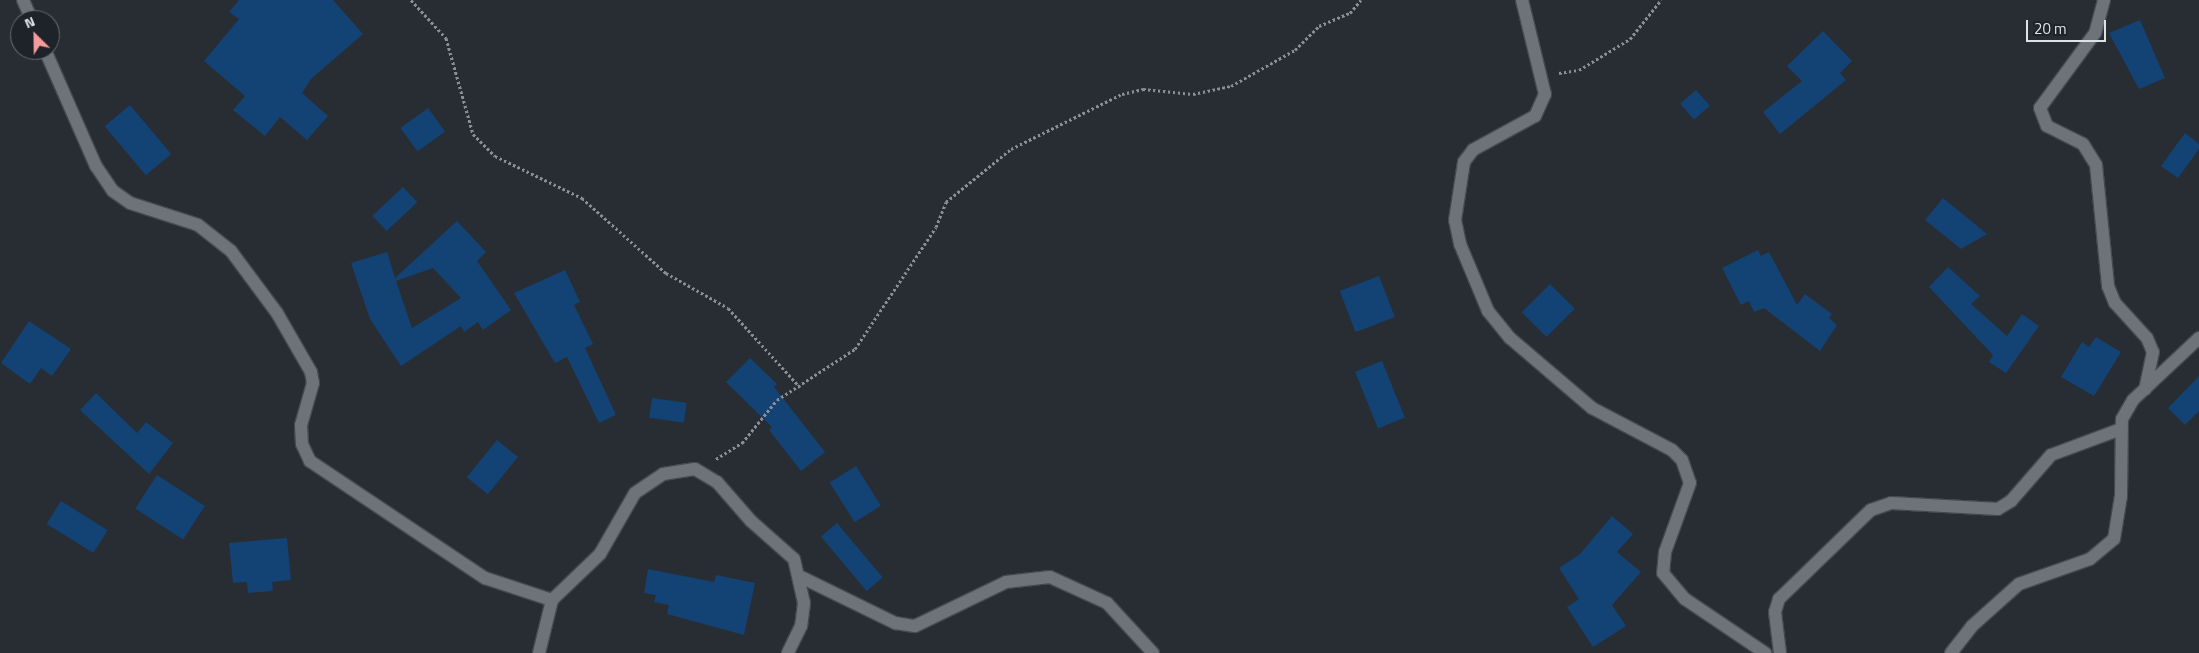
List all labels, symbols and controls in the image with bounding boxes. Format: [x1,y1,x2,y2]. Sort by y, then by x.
north arrow [10,10,60,60]
text: N [21,10,38,33]
scale bar [2029,10,2109,42]
text: 20 m [2034,17,2067,40]

